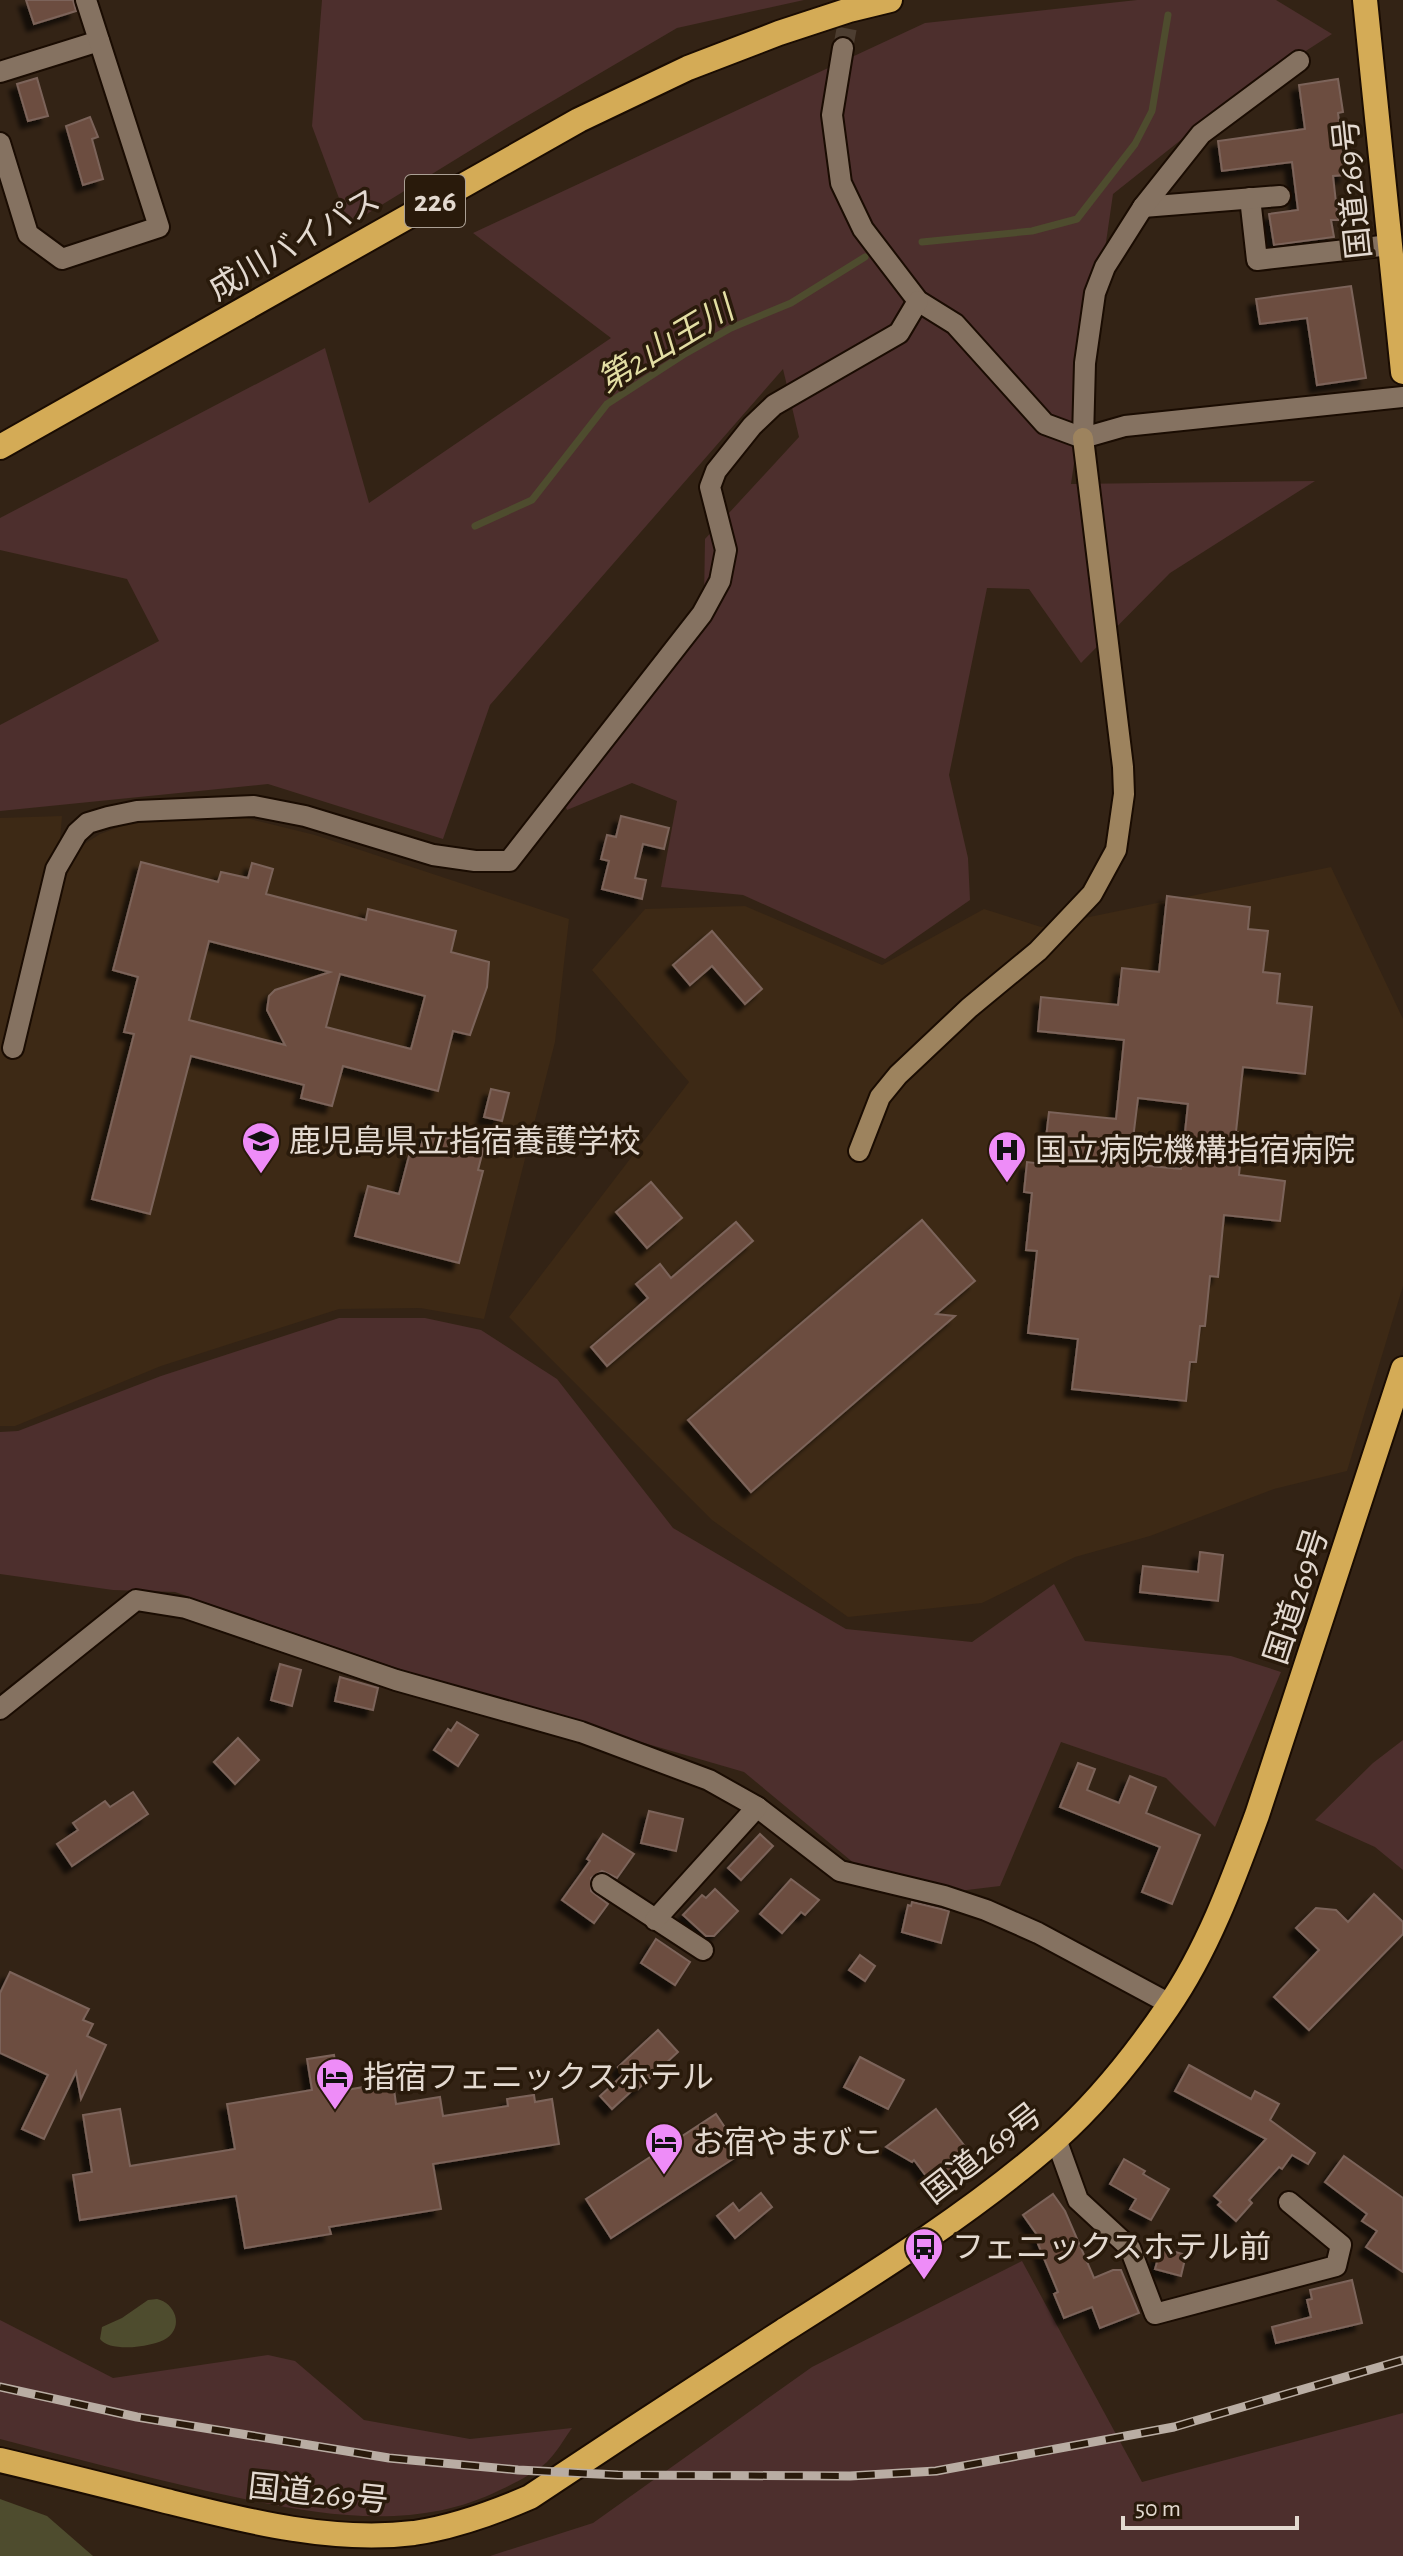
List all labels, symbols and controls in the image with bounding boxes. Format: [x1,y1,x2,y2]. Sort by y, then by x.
street label: 国道269号 [1328,117,1376,261]
road number: 226 [405,175,465,227]
street label: 成川バイパス [203,182,385,307]
water label: 第2山王川 [591,289,742,399]
school or university icon: 鹿児島県立指宿養護学校 [240,1120,282,1175]
place label: 鹿児島県立指宿養護学校 [289,1124,641,1158]
hospital icon: 国立病院機構指宿病院 [986,1129,1028,1184]
place label: 国立病院機構指宿病院 [1035,1133,1355,1167]
street label: 国道269号 [1258,1524,1334,1668]
hotel icon: 指宿フェニックスホテル [314,2056,356,2111]
place label: 指宿フェニックスホテル [363,2061,714,2094]
street label: 国道269号 [916,2096,1048,2210]
hotel icon: お宿やまびこ [643,2121,685,2176]
place label: お宿やまびこ [692,2126,884,2159]
bus stop icon: フェニックスホテル前 [903,2226,945,2281]
place label: フェニックスホテル前 [952,2230,1271,2264]
street label: 国道269号 [246,2469,390,2517]
scale bar [1123,2480,1297,2530]
text: 50 m [1135,2497,1181,2521]

